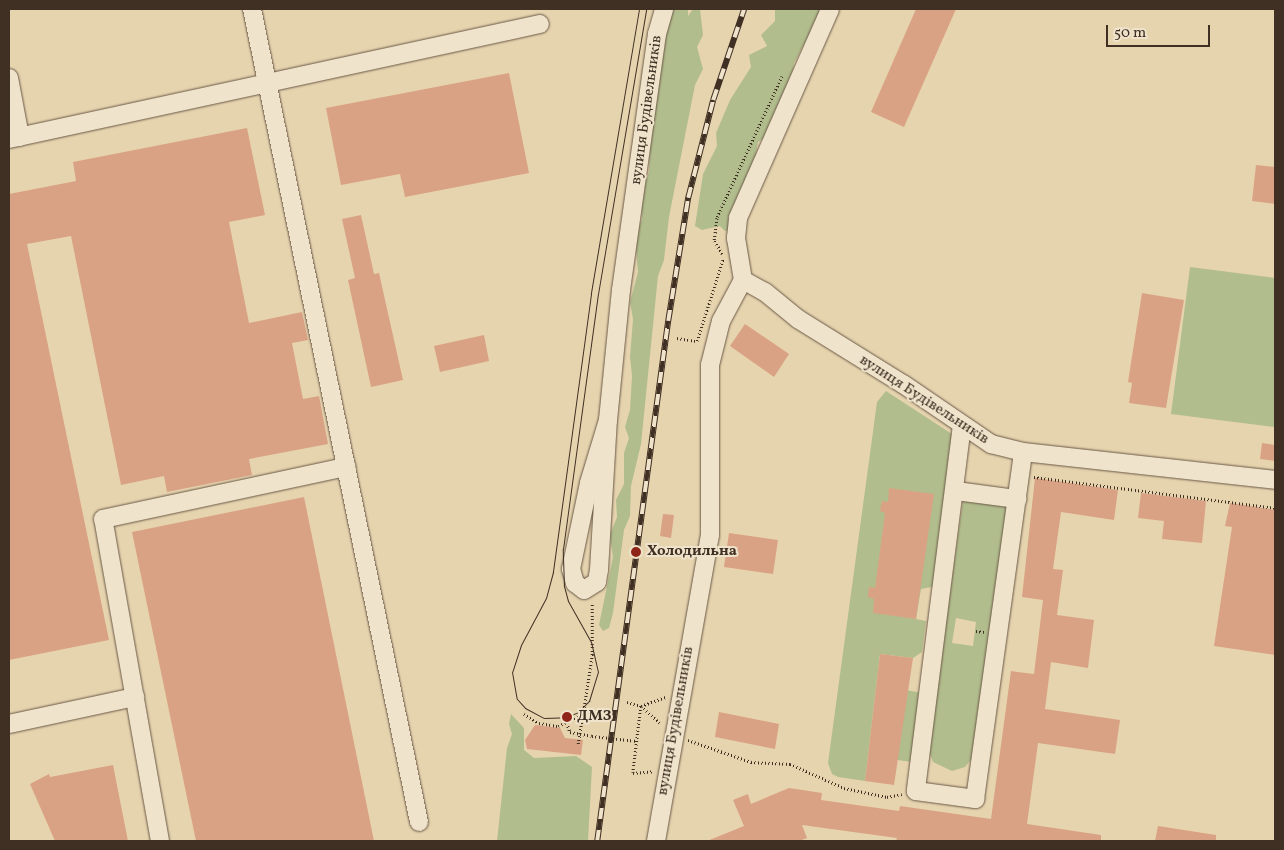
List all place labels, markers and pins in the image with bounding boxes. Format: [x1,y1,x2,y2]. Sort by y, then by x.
place label: Холодильна [647,543,737,561]
marker: Холодильна [629,545,643,559]
place label: ДМЗ [577,708,612,726]
marker: ДМЗ [561,711,573,723]

